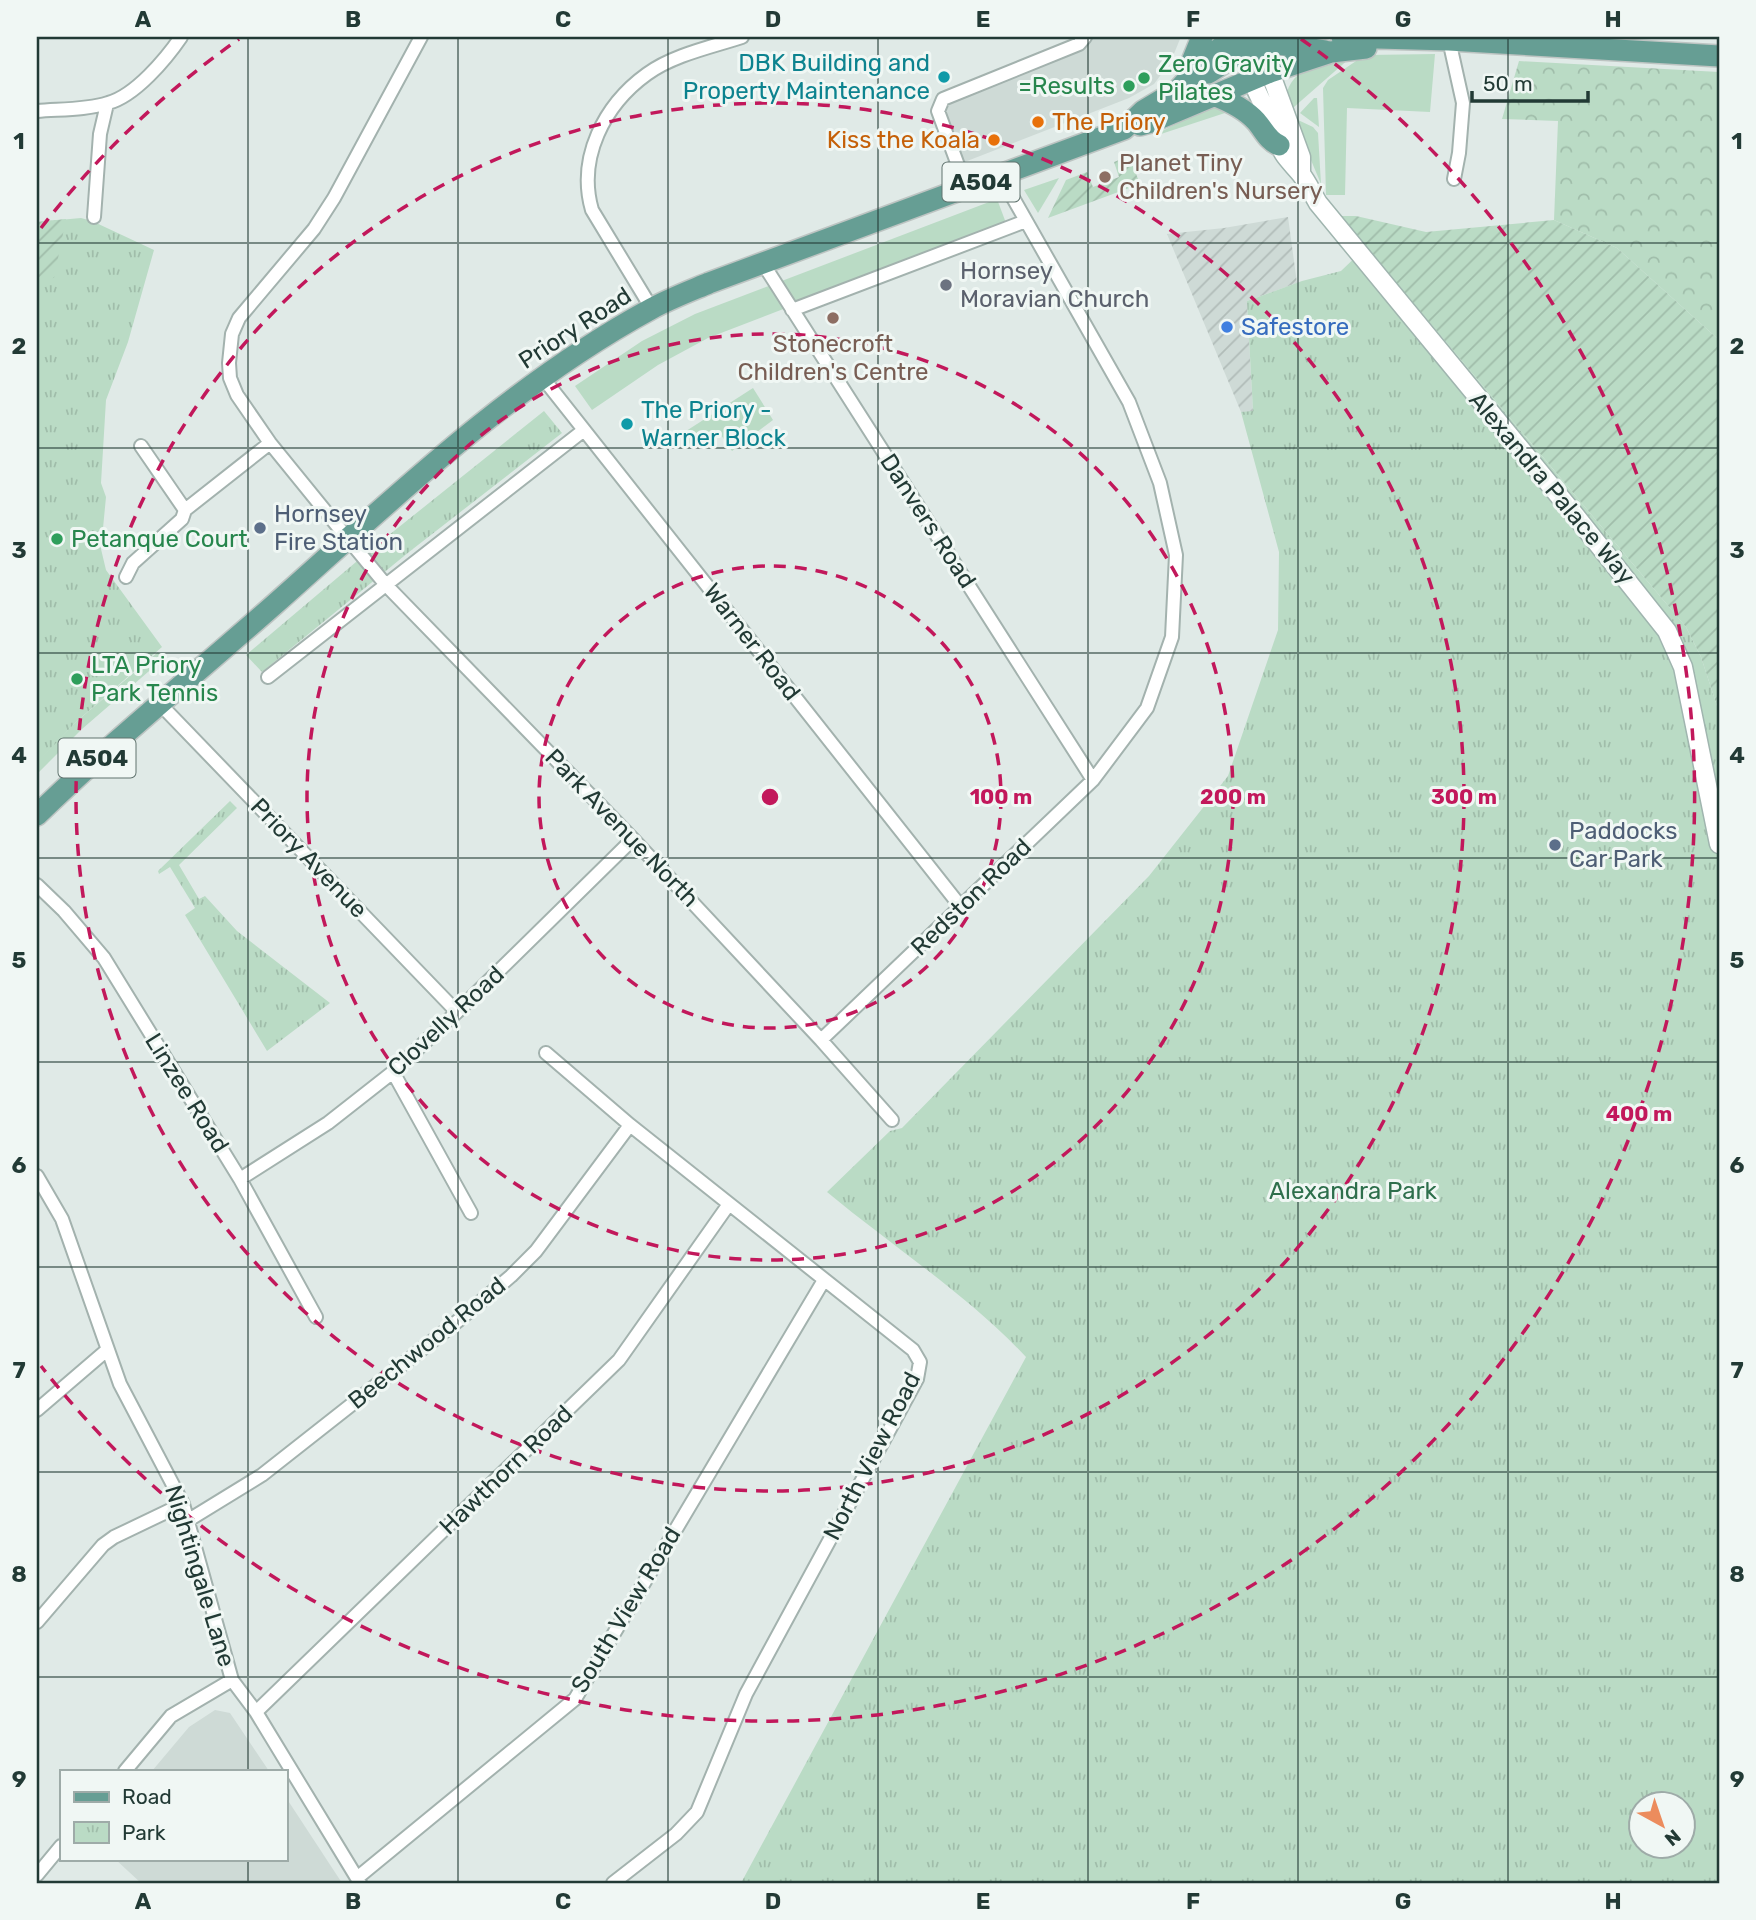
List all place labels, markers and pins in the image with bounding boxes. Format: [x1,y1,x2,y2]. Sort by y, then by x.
place label: DBK Building and Property Maintenance [683,49,930,105]
place label: Zero Gravity Pilates [1158,50,1294,106]
marker: DBK Building and Property Maintenance [936,69,952,85]
marker: Zero Gravity Pilates [1136,70,1152,86]
place label: =Results [1018,72,1115,100]
marker: =Results [1121,78,1137,94]
place label: The Priory [1052,108,1166,136]
marker: The Priory [1030,114,1046,130]
place label: Kiss the Koala [827,126,980,154]
marker: Kiss the Koala [986,132,1002,148]
place label: Planet Tiny Children's Nursery [1119,149,1323,205]
marker: Planet Tiny Children's Nursery [1097,169,1113,185]
place label: Hornsey Moravian Church [960,257,1149,313]
marker: Hornsey Moravian Church [938,277,954,293]
marker: Stonecroft Children's Centre [825,310,841,326]
place label: Safestore [1241,313,1349,341]
marker: Safestore [1219,319,1235,335]
place label: Stonecroft Children's Centre [737,330,929,386]
place label: The Priory - Warner Block [641,396,786,452]
marker: The Priory - Warner Block [619,416,635,432]
place label: Hornsey Fire Station [274,500,403,556]
marker: Hornsey Fire Station [252,520,268,536]
place label: Petanque Court [71,525,248,553]
marker: Petanque Court [49,531,65,547]
place label: LTA Priory Park Tennis [91,651,218,707]
marker: LTA Priory Park Tennis [69,671,85,687]
centre of rings [758,785,782,809]
place label: Paddocks Car Park [1569,817,1677,873]
marker: Paddocks Car Park [1547,837,1563,853]

